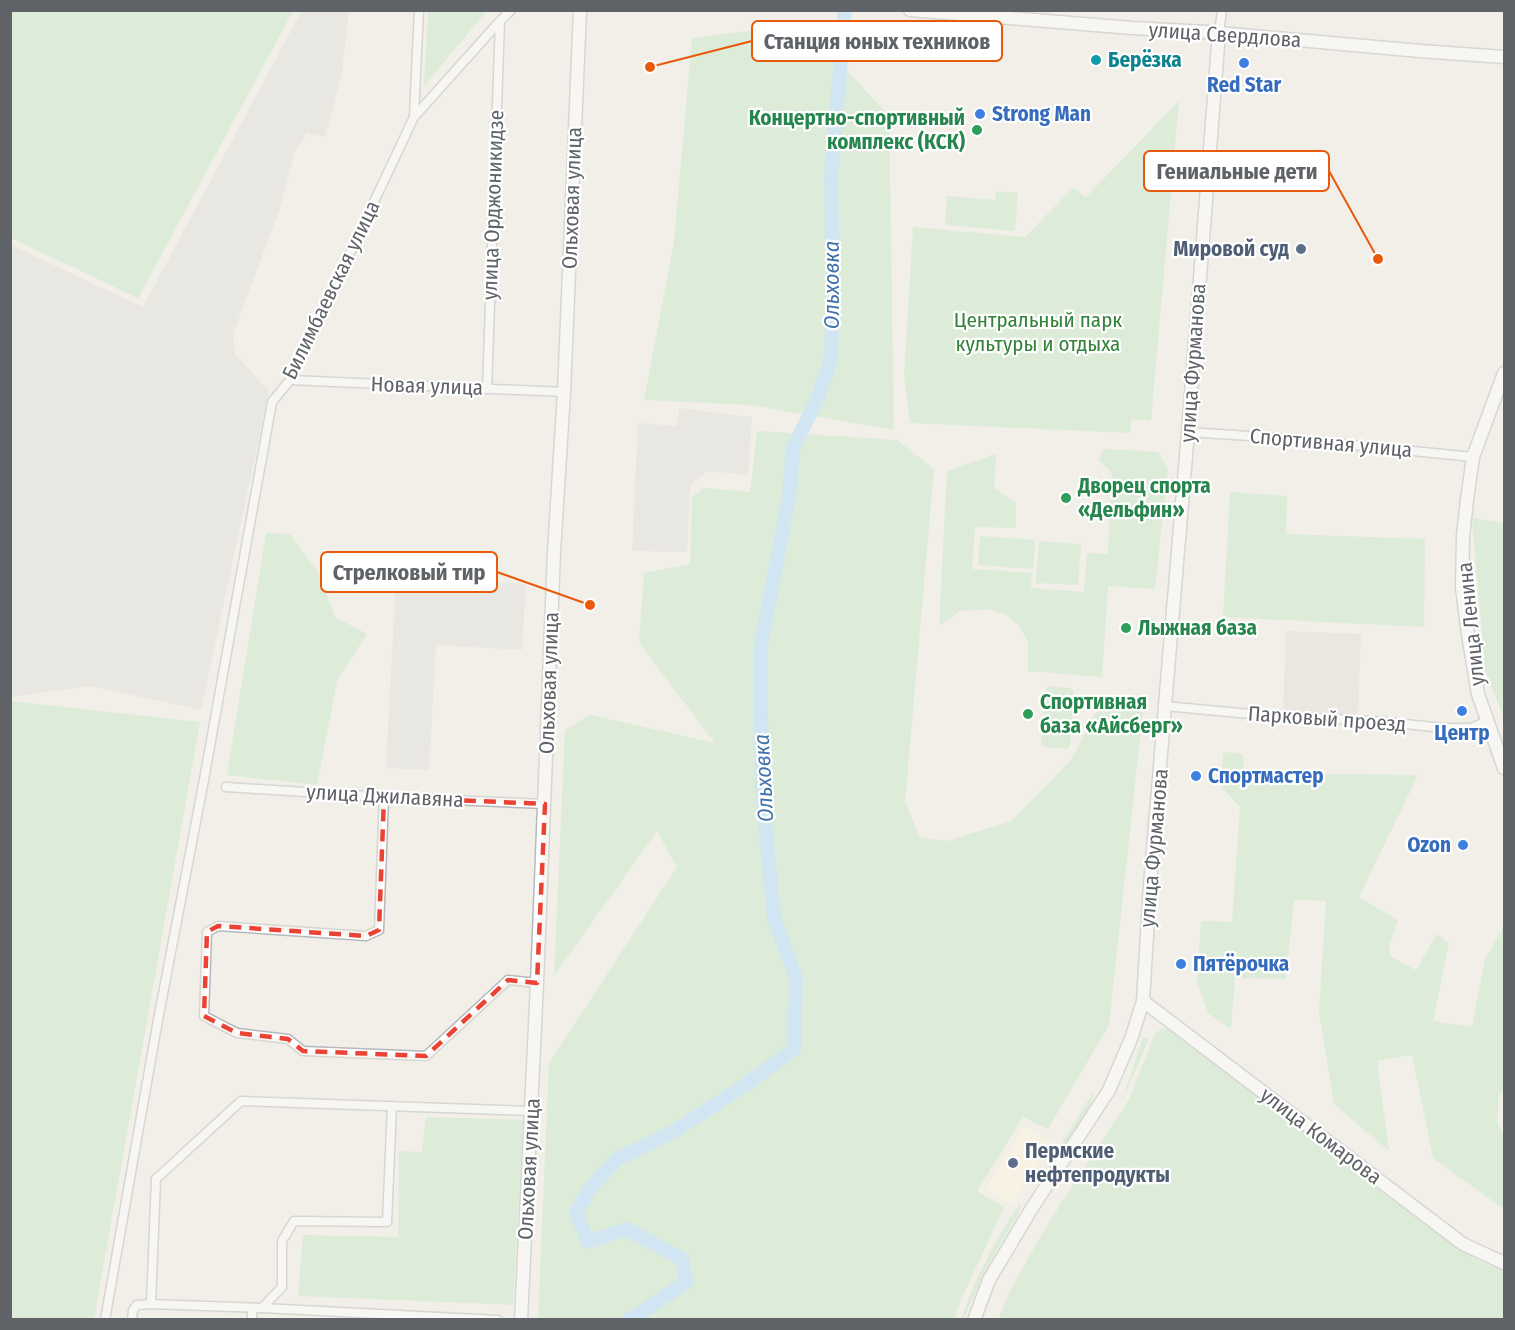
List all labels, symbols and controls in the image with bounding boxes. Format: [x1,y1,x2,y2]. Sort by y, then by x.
street label: улица Свердлова [1148,17,1302,53]
callout: Станция юных техников [752,21,1002,61]
text: Станция юных техников [764,28,990,55]
place label: Берёзка [1108,47,1182,73]
marker: Берёзка [1089,53,1103,67]
marker: Red Star [1237,56,1251,70]
place label: Red Star [1207,72,1281,98]
place label: Strong Man [992,101,1091,127]
place label: Концертно-спортивный комплекс (КСК) [749,105,965,155]
marker: Strong Man [973,107,987,121]
street label: улица Орджоникидзе [477,109,509,301]
marker: Концертно-спортивный комплекс (КСК) [970,123,984,137]
street label: Ольховая улица [557,127,587,269]
callout: Гениальные дети [1144,151,1329,191]
text: Гениальные дети [1157,158,1317,185]
street label: Билимбаевская улица [276,196,386,384]
place label: Мировой суд [1173,236,1289,262]
water label: Ольховка [818,241,845,329]
marker: Мировой суд [1294,242,1308,256]
street label: улица Фурманова [1174,283,1212,443]
park label: Центральный парк культуры и отдыха [954,307,1122,357]
street label: Новая улица [370,371,484,401]
street label: Спортивная улица [1249,423,1413,463]
place label: Дворец спорта «Дельфин» [1077,473,1211,523]
marker: Дворец спорта «Дельфин» [1059,491,1073,505]
callout: Стрелковый тир [321,552,497,592]
text: Стрелковый тир [333,559,485,586]
street label: улица Ленина [1452,561,1490,687]
street label: Ольховая улица [534,612,564,754]
place label: Лыжная база [1138,615,1257,641]
marker: Лыжная база [1119,621,1133,635]
place label: Спортивная база «Айсберг» [1040,689,1183,739]
street label: Парковый проезд [1247,701,1407,737]
marker: Центр [1455,704,1469,718]
marker: Спортивная база «Айсберг» [1021,707,1035,721]
place label: Центр [1434,720,1490,746]
water label: Ольховка [748,733,779,823]
place label: Спортмастер [1208,763,1324,789]
street label: улица Фурманова [1134,767,1174,929]
marker: Спортмастер [1189,769,1203,783]
street label: улица Джилавяна [306,779,464,813]
place label: Ozon [1407,832,1451,858]
marker: Ozon [1456,838,1470,852]
place label: Пятёрочка [1193,951,1289,977]
marker: Пятёрочка [1174,957,1188,971]
street label: улица Комарова [1255,1082,1387,1190]
street label: Ольховая улица [512,1097,546,1241]
place label: Пермские нефтепродукты [1025,1138,1170,1188]
marker: Пермские нефтепродукты [1006,1156,1020,1170]

